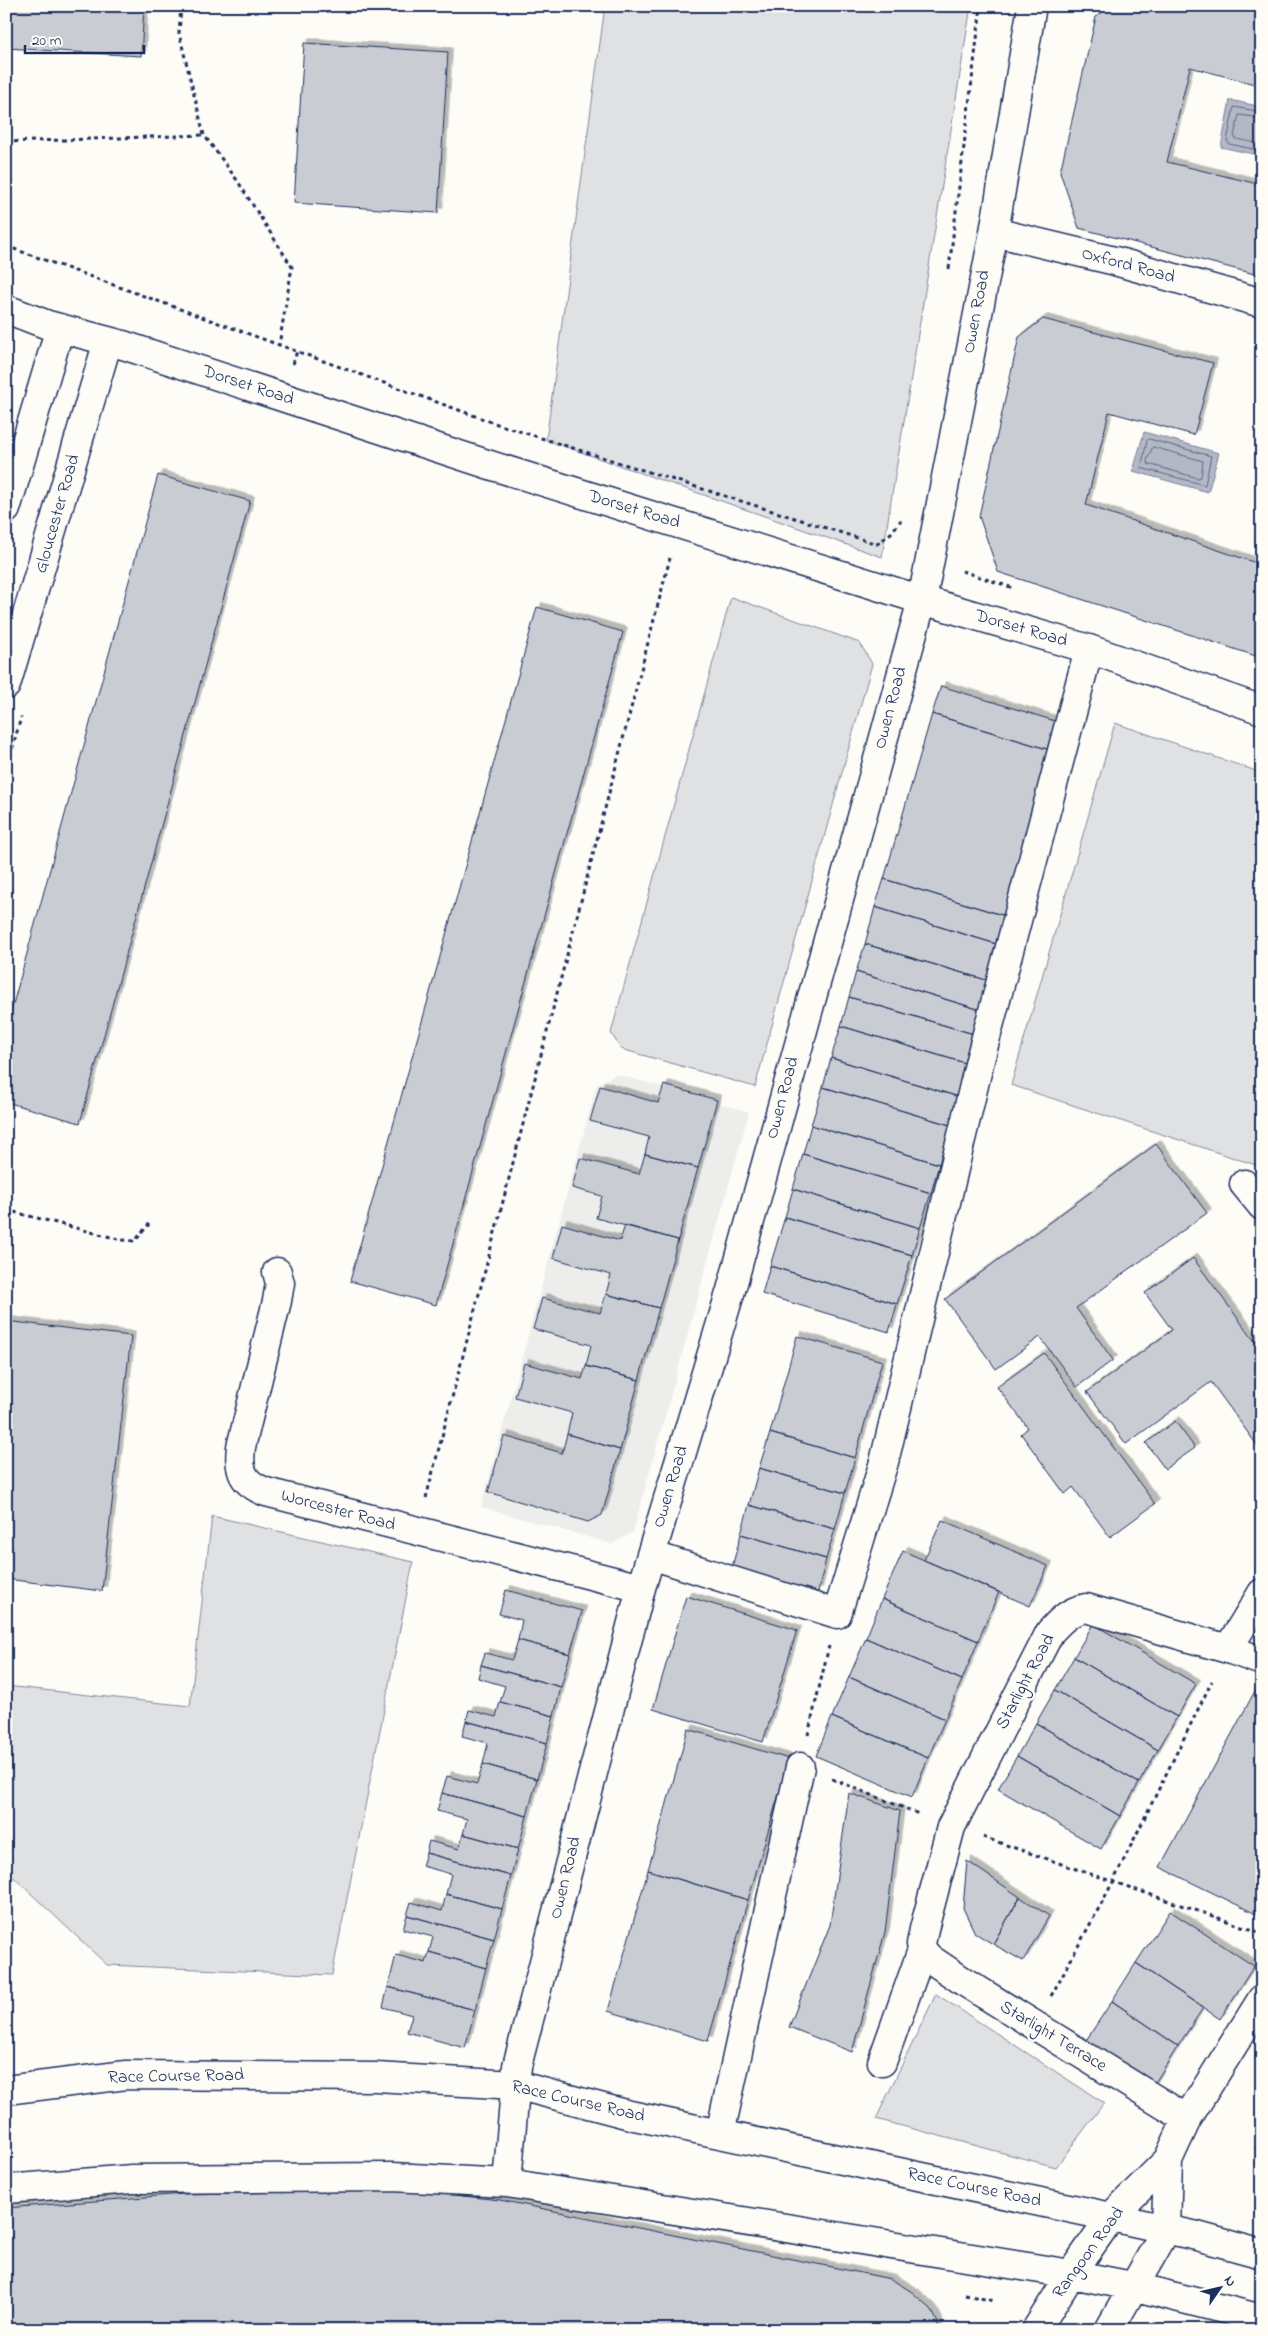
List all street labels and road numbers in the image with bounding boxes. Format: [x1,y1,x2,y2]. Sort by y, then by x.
street label: Oxford Road [1078,241,1178,291]
street label: Owen Road [956,268,998,356]
street label: Dorset Road [198,359,297,413]
street label: Gloucester Road [29,452,87,576]
street label: Dorset Road [584,483,683,536]
street label: Dorset Road [971,603,1070,655]
street label: Owen Road [868,664,914,752]
street label: Owen Road [760,1054,806,1142]
street label: Owen Road [646,1443,696,1531]
street label: Worcester Road [278,1483,398,1539]
street label: Starlight Road [990,1630,1063,1735]
street label: Owen Road [543,1834,589,1922]
street label: Starlight Terrace [994,1995,1112,2081]
street label: Race Course Road [108,2063,244,2091]
street label: Race Course Road [509,2074,647,2130]
street label: Race Course Road [905,2161,1043,2215]
street label: Rangoon Road [1047,2202,1132,2305]

